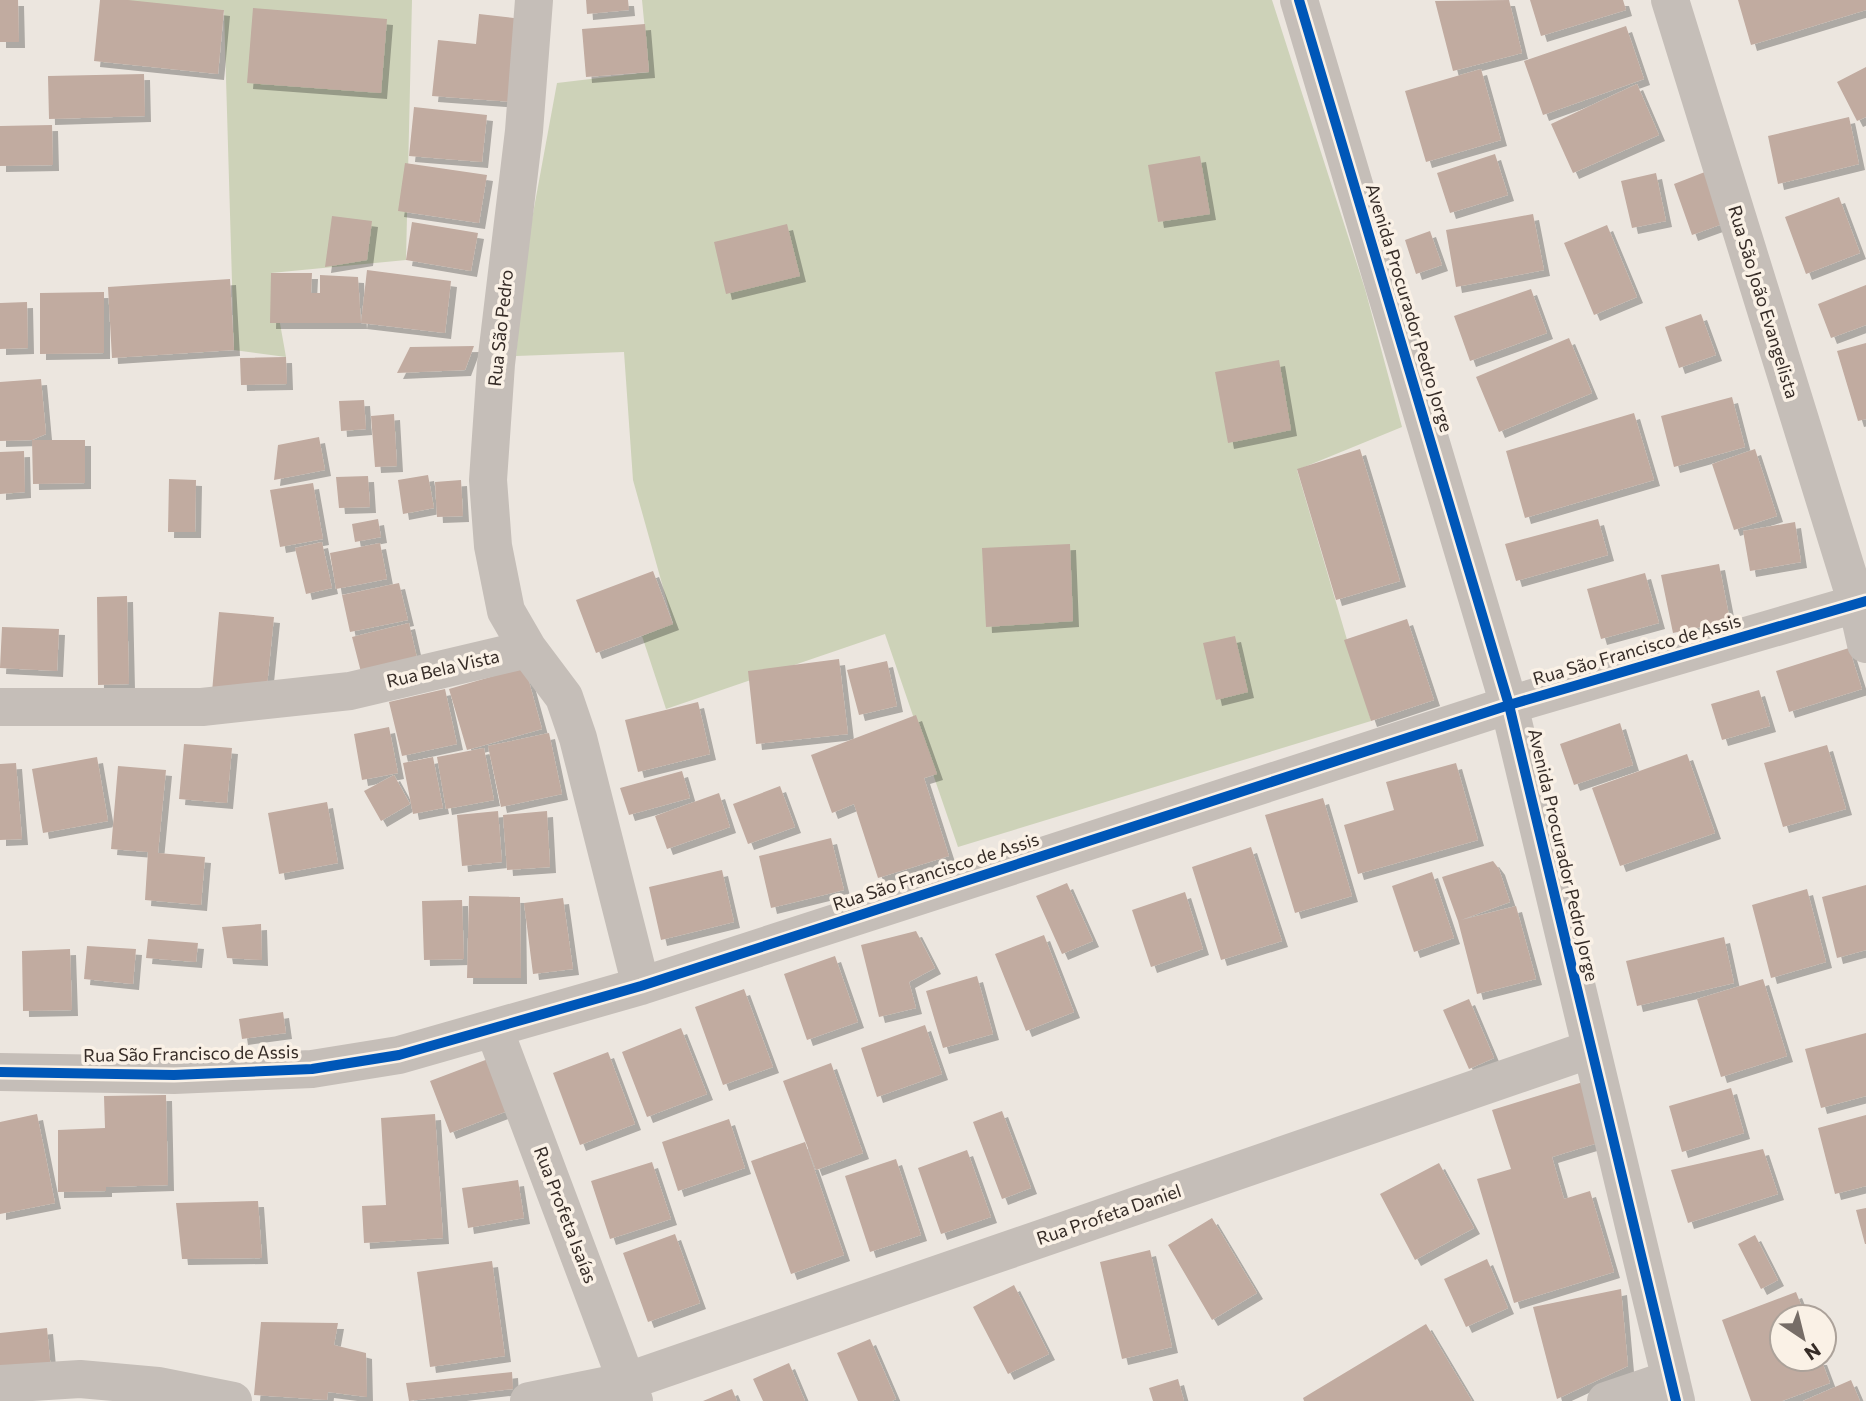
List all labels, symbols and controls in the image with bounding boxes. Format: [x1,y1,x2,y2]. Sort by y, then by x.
street label: Avenida Procurador Pedro Jorge [1362,181,1458,435]
street label: Rua São João Evangelista [1724,202,1804,401]
street label: Rua São Pedro [483,268,517,387]
street label: Rua São Francisco de Assis [1530,609,1743,689]
street label: Rua Bela Vista [384,644,501,692]
street label: Avenida Procurador Pedro Jorge [1524,726,1604,983]
street label: Rua São Francisco de Assis [830,827,1042,915]
street label: Rua São Francisco de Assis [83,1040,299,1066]
street label: Rua Profeta Isaías [530,1143,602,1286]
street label: Rua Profeta Daniel [1033,1179,1184,1249]
north arrow [1768,1303,1838,1373]
text: N [1801,1339,1825,1366]

